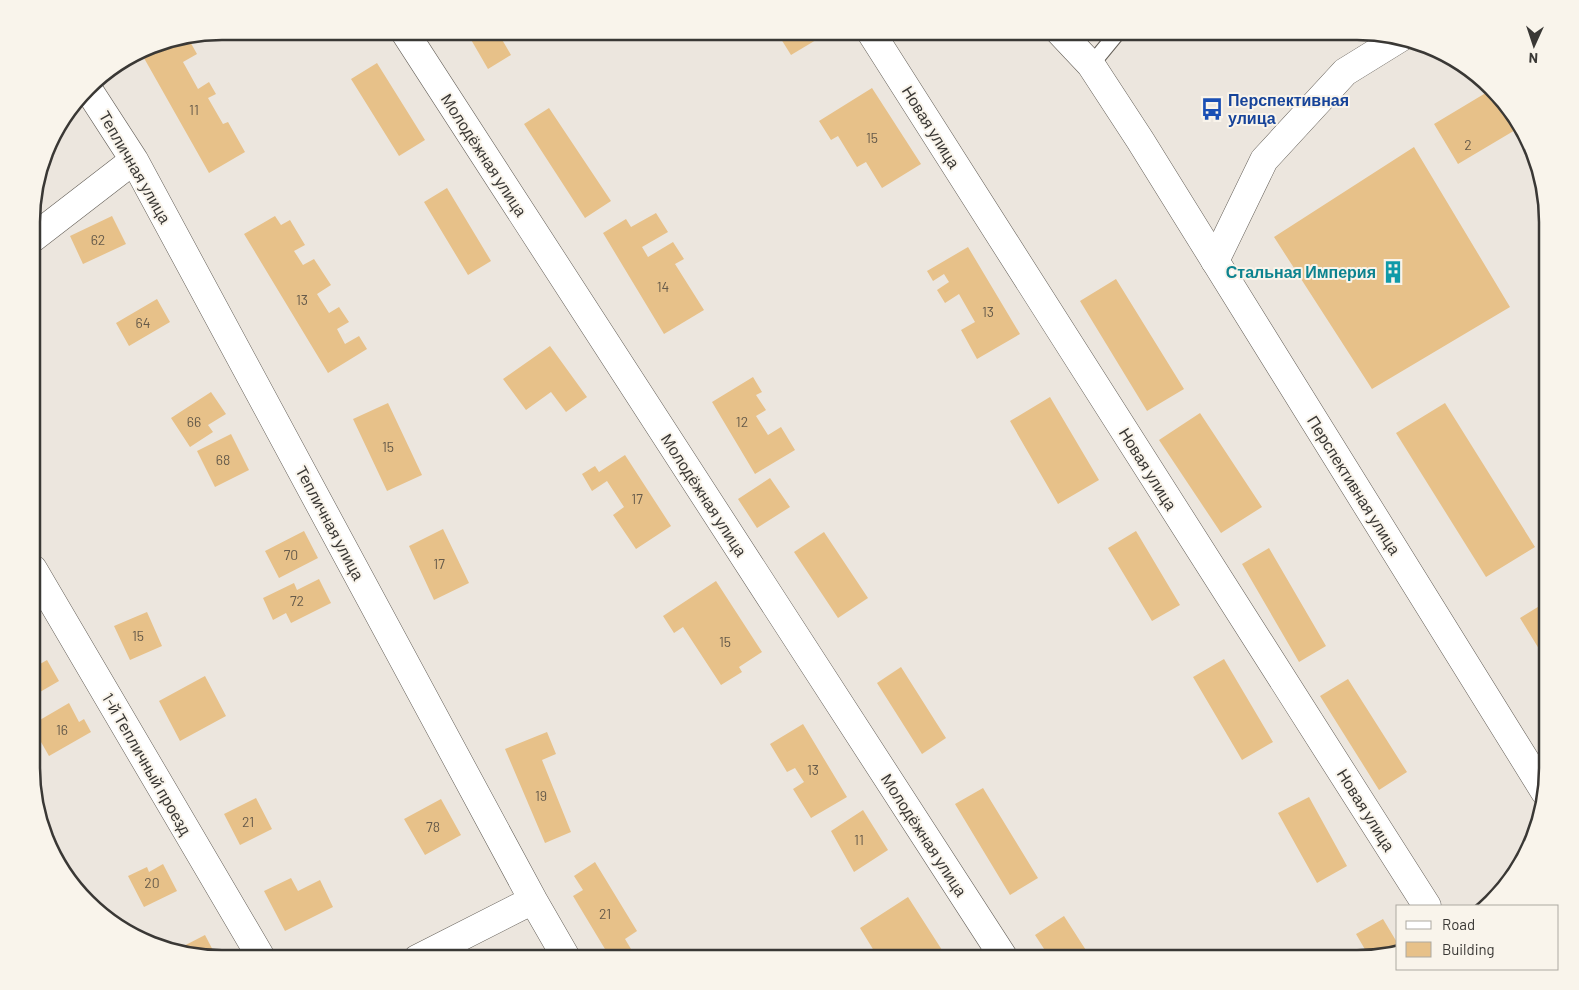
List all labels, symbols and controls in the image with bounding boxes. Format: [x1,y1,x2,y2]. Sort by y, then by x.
north arrow [1509,20,1559,70]
text: N [1528,50,1538,67]
street label: Новая улица [899,82,964,172]
street label: Молодёжная улица [438,90,531,220]
place label: Перспективная улица [1228,90,1349,127]
bus stop icon: Перспективная улица [1199,96,1225,122]
house number: 11 [189,101,199,118]
street label: Тепличная улица [96,107,175,226]
house number: 15 [866,129,878,146]
house number: 2 [1464,136,1472,153]
house number: 62 [91,231,105,248]
building icon: Стальная Империя [1380,259,1406,285]
place label: Стальная Империя [1226,262,1376,281]
house number: 14 [657,278,669,295]
house number: 13 [296,291,308,308]
house number: 13 [982,303,994,320]
house number: 64 [136,314,150,331]
street label: Перспективная улица [1304,412,1405,558]
house number: 66 [187,413,201,430]
house number: 12 [736,413,748,430]
street label: Новая улица [1116,424,1181,514]
street label: Молодёжная улица [658,430,751,560]
house number: 15 [382,438,394,455]
house number: 68 [216,451,230,468]
street label: Тепличная улица [292,462,369,583]
house number: 17 [631,490,643,507]
house number: 70 [284,546,298,563]
house number: 17 [433,555,445,572]
house number: 72 [290,592,304,609]
house number: 15 [132,627,144,644]
house number: 15 [719,633,731,650]
street label: 1-й Тепличный проезд [99,689,196,839]
house number: 16 [56,721,68,738]
house number: 13 [807,761,819,778]
street label: Новая улица [1334,765,1399,855]
street label: Молодёжная улица [878,770,971,900]
house number: 19 [535,787,547,804]
house number: 21 [242,813,254,830]
house number: 78 [426,818,440,835]
house number: 11 [854,831,864,848]
house number: 20 [144,874,160,891]
house number: 21 [599,905,611,922]
legend [1396,905,1559,970]
text: Road [1442,915,1475,933]
text: Building [1442,940,1495,958]

